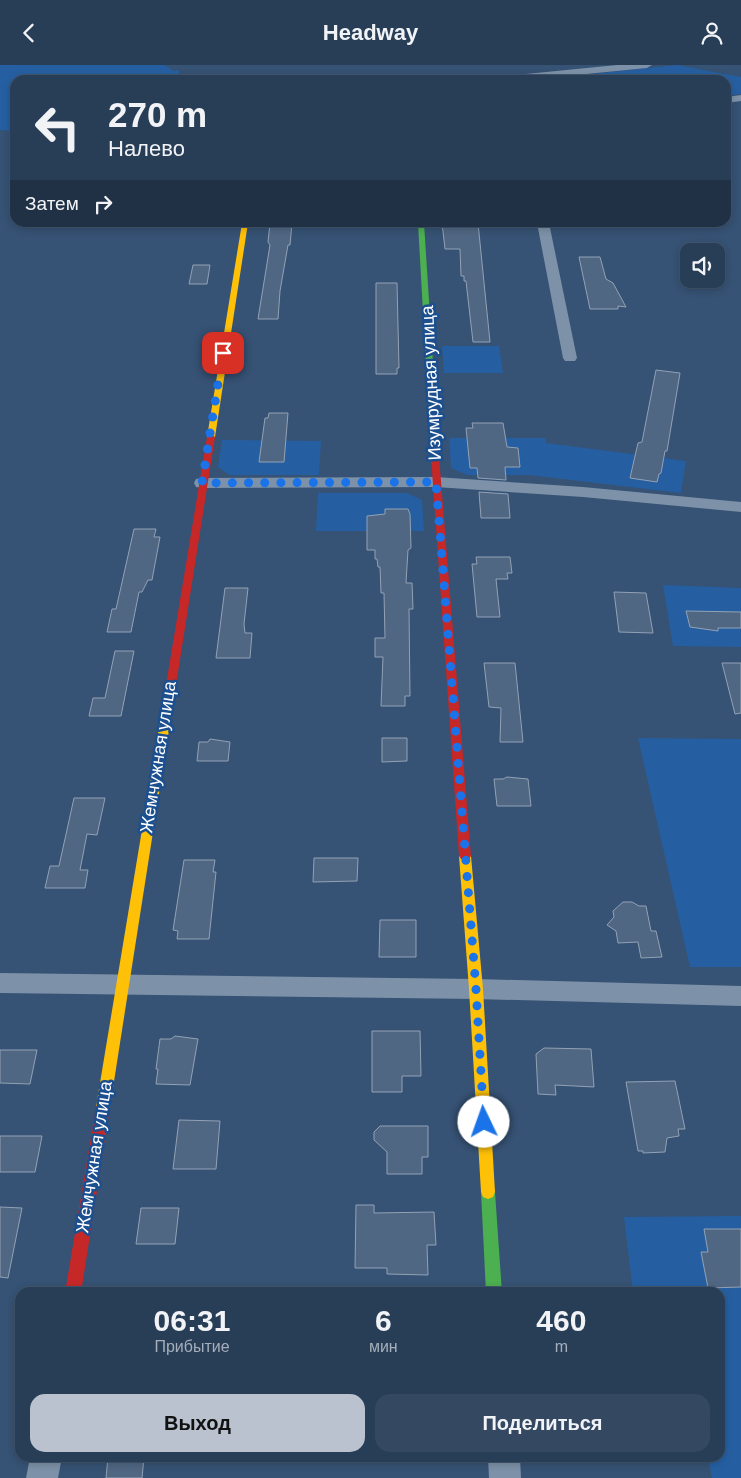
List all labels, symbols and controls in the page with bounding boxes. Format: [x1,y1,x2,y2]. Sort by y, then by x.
icon: back [15,19,43,47]
icon: person [698,19,726,47]
text: Headway [323,20,418,45]
icon: left [25,95,90,160]
text: 270 m [108,95,207,134]
text: Налево [108,136,185,161]
icon: right [89,190,117,218]
text: Затем [25,193,79,214]
map controls [680,243,725,288]
button: sound [680,243,725,288]
street label: Изумрудная улица [417,304,445,461]
pin [202,332,244,374]
icon: arrive [209,339,237,367]
street label: Жемчужная улица [136,679,180,834]
street label: Жемчужная улица [72,1079,116,1234]
position arrow [457,1095,509,1147]
text: 06:31 [154,1304,230,1337]
text: 6 [375,1304,392,1337]
text: 460 [536,1304,586,1337]
text: Прибытие [154,1338,230,1355]
text: мин [369,1338,398,1355]
text: m [555,1338,568,1355]
button: Выход [30,1394,365,1452]
button: Поделиться [375,1394,710,1452]

